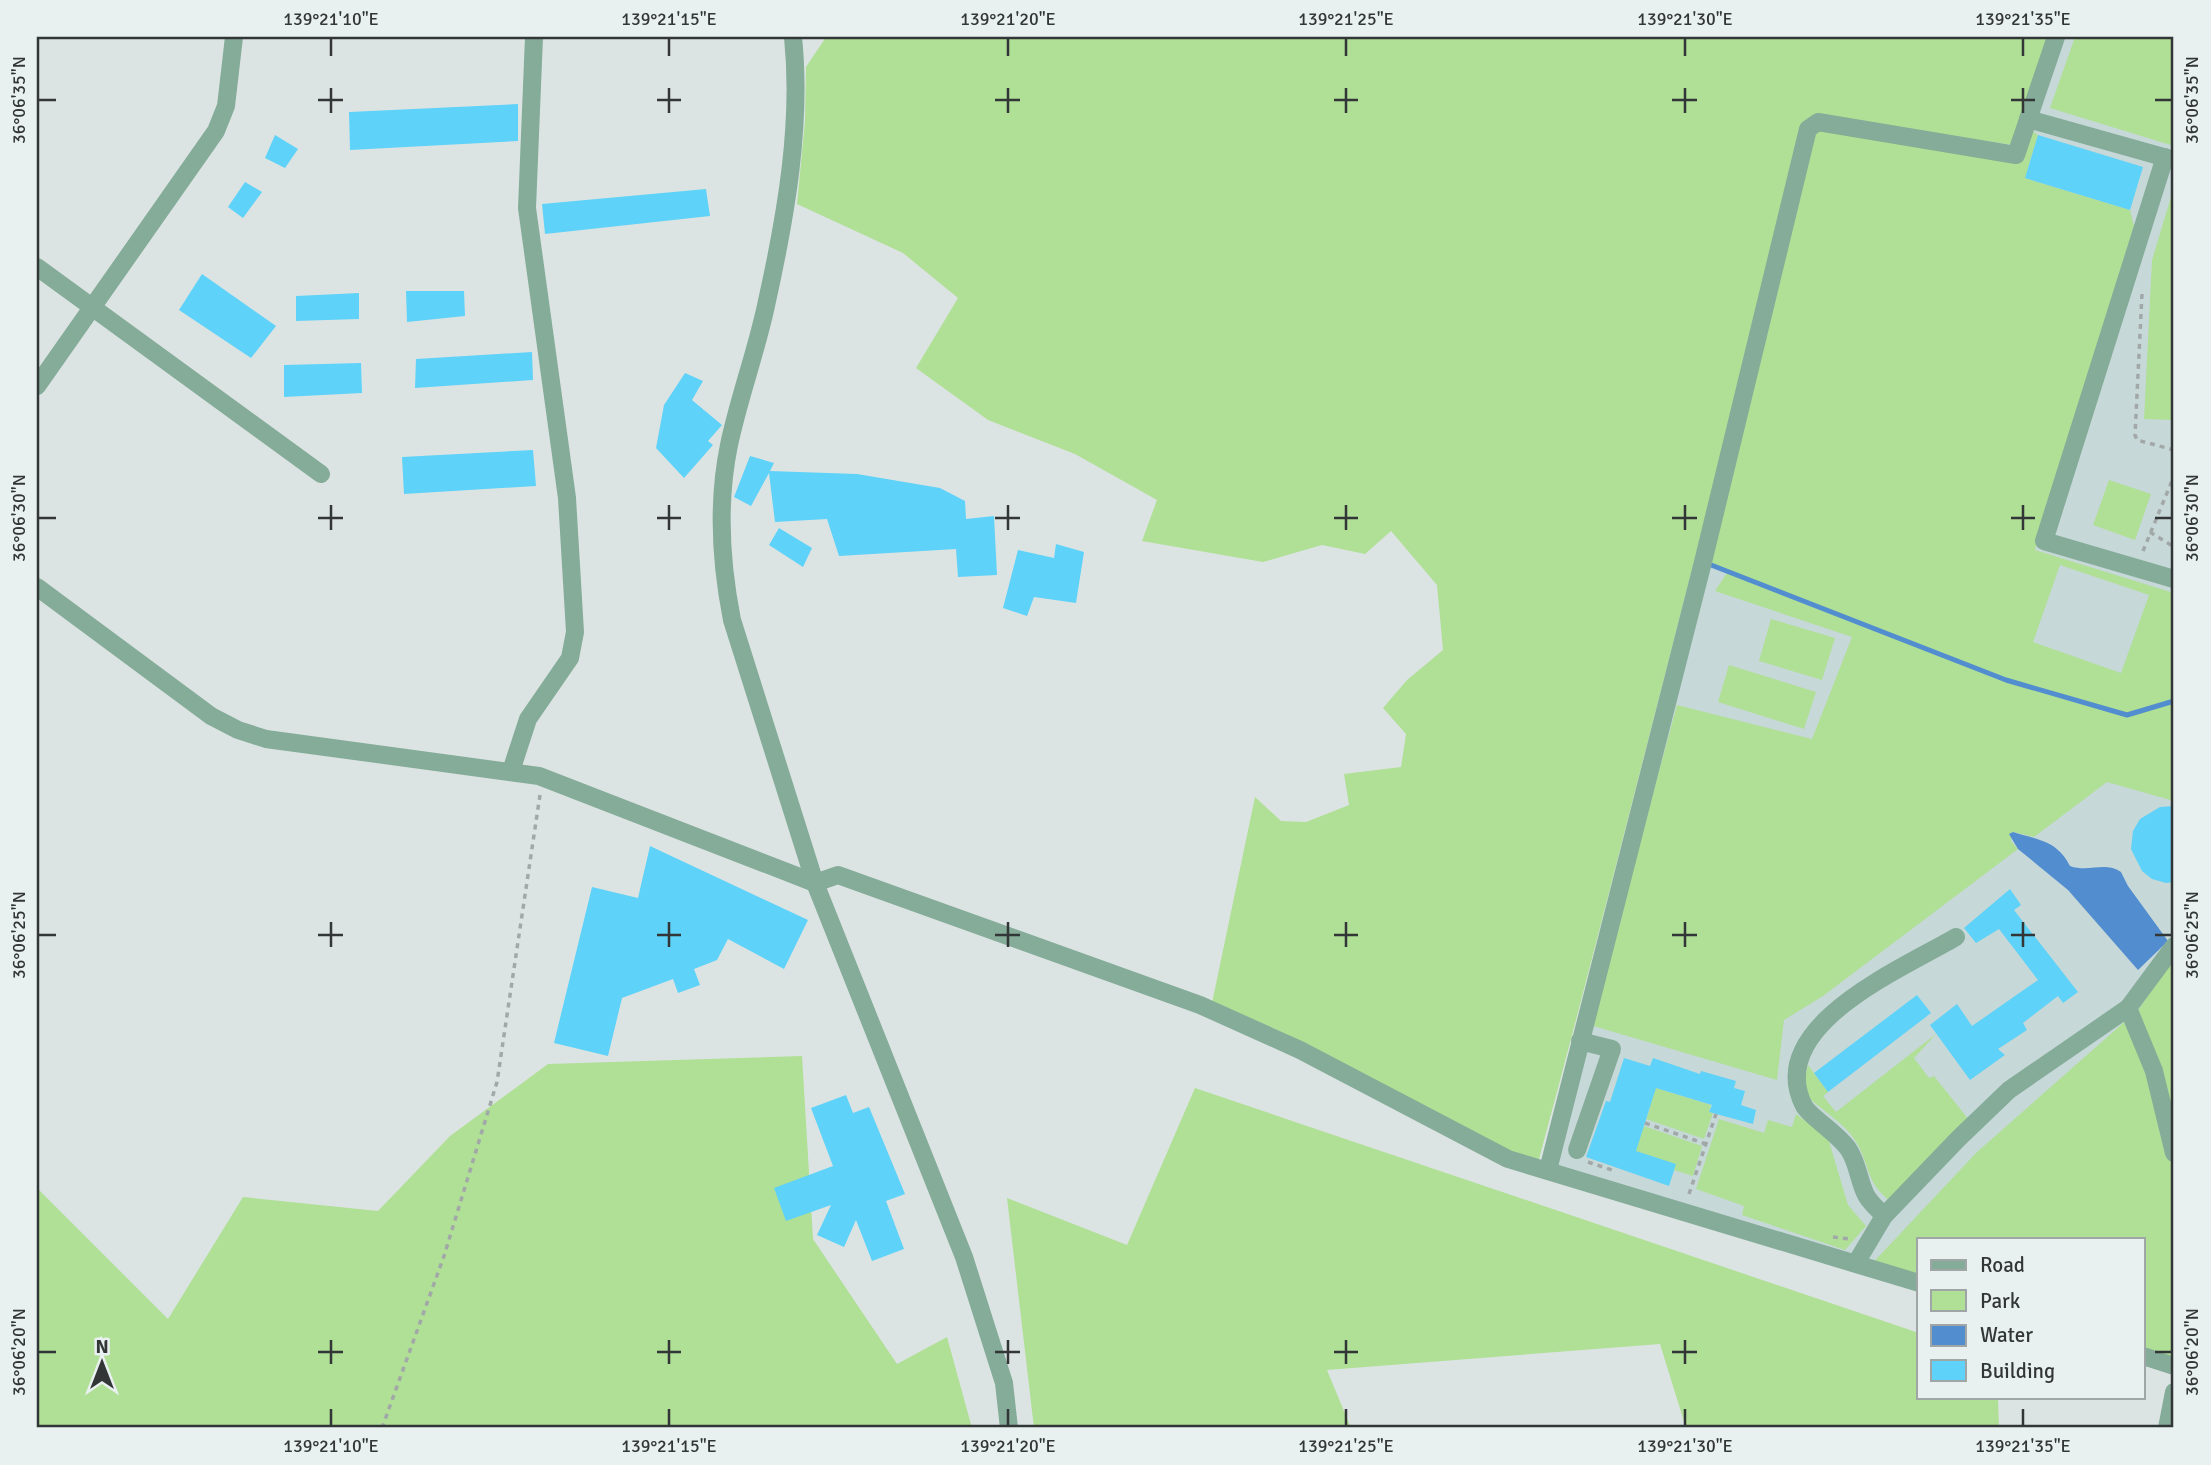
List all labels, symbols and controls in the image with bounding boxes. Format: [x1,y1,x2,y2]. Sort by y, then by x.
text: 139°21'10"E [283,8,379,30]
text: 139°21'15"E [621,8,717,30]
text: 139°21'20"E [960,8,1056,30]
text: 139°21'25"E [1298,8,1394,30]
text: 139°21'30"E [1637,8,1733,30]
text: 139°21'35"E [1975,8,2071,30]
text: 36°06'35"N [8,56,30,144]
text: 36°06'35"N [2181,56,2203,144]
text: 36°06'30"N [8,474,30,562]
text: 36°06'30"N [2181,474,2203,562]
text: 36°06'25"N [8,891,30,979]
text: 36°06'25"N [2181,891,2203,979]
legend [1917,1238,2144,1398]
text: Road [1980,1252,2025,1278]
text: Park [1980,1288,2021,1314]
text: 36°06'20"N [8,1308,30,1396]
text: 36°06'20"N [2181,1308,2203,1396]
text: Water [1980,1322,2033,1348]
north arrow [66,1328,136,1398]
text: N [95,1335,109,1359]
text: Building [1980,1358,2055,1384]
text: 139°21'10"E [283,1435,379,1457]
text: 139°21'15"E [621,1435,717,1457]
text: 139°21'20"E [960,1435,1056,1457]
text: 139°21'25"E [1298,1435,1394,1457]
text: 139°21'30"E [1637,1435,1733,1457]
text: 139°21'35"E [1975,1435,2071,1457]

